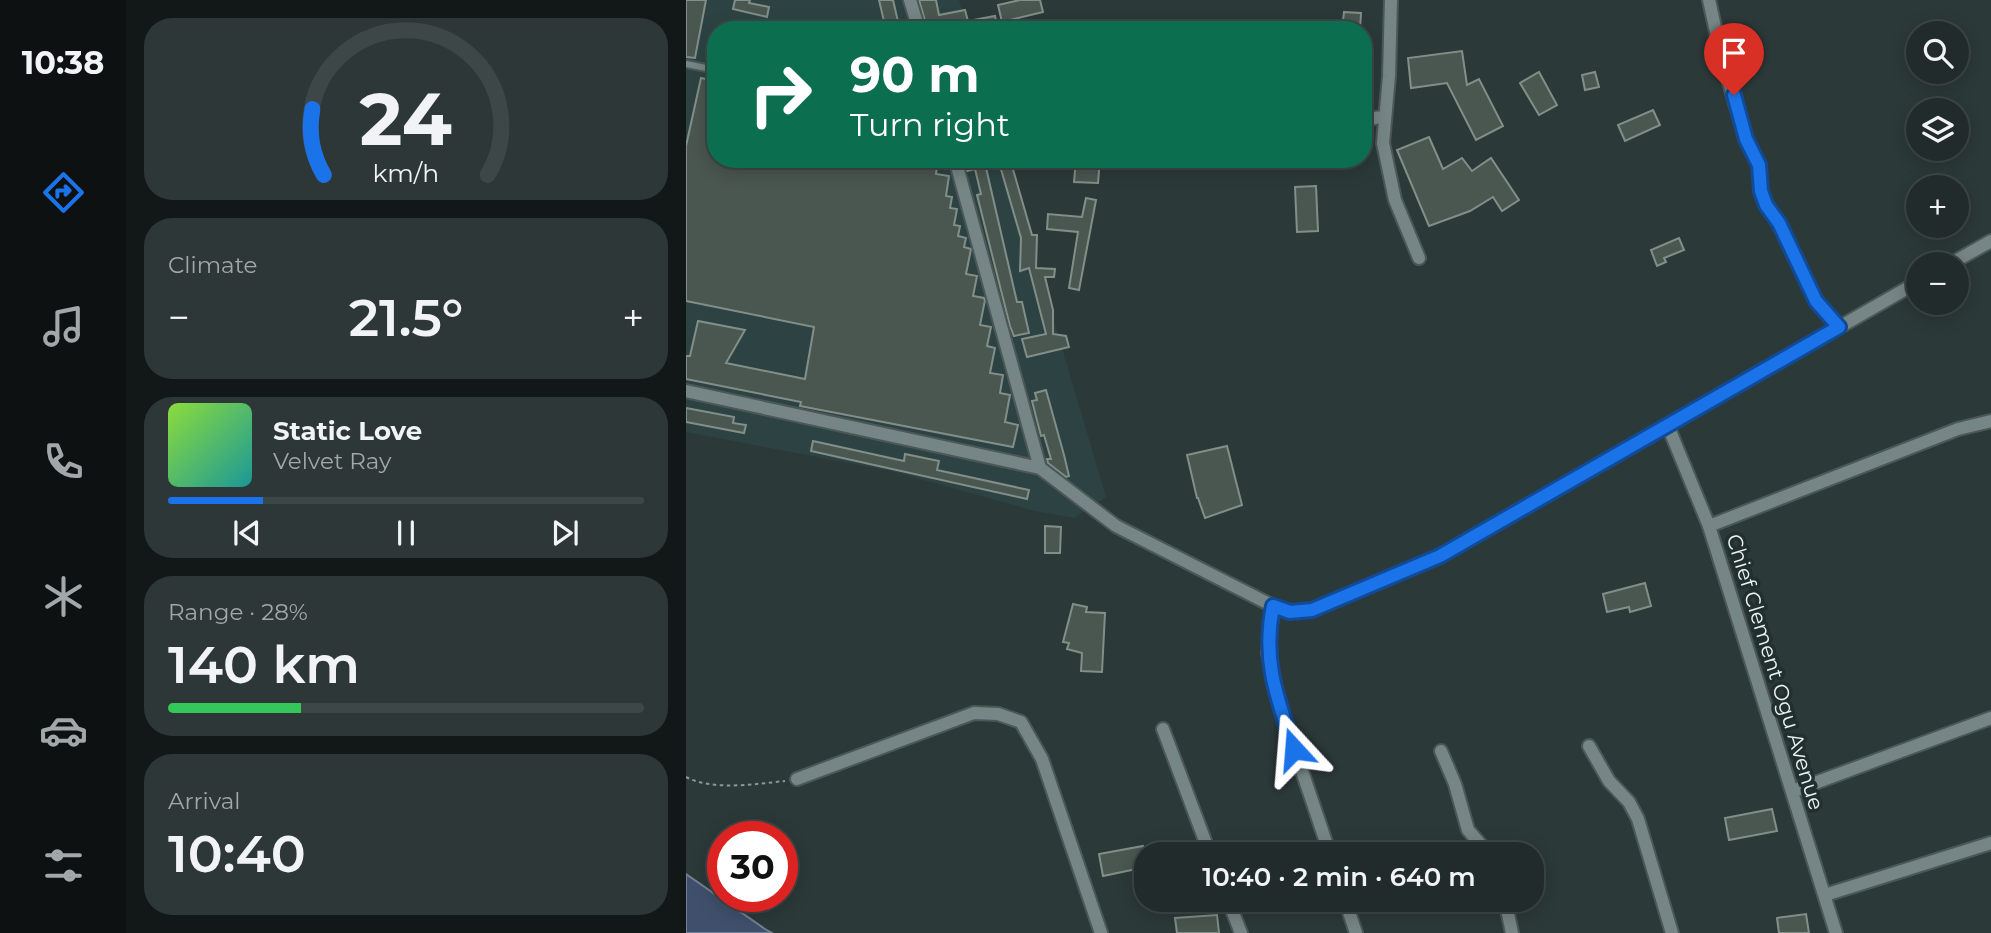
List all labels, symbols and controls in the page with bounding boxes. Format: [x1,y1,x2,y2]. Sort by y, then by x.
map controls [1906,21,1969,315]
button: search [1906,21,1969,84]
pin [1704,23,1764,95]
icon: arrive [1715,34,1753,72]
text: 10:38 [22,43,104,82]
text: 90 m [850,45,980,104]
icon: right [735,49,826,140]
text: 24 [360,75,452,163]
button: layers [1906,98,1969,161]
text: Turn right [850,105,1010,144]
text: km/h [373,158,439,188]
icon: directions [39,168,88,217]
button: + [1906,175,1969,238]
text: Climate [168,251,257,279]
button: − [1906,252,1969,315]
text: 21.5° [349,286,463,349]
text: − [168,294,190,341]
text: + [622,294,644,341]
icon: music [39,302,88,351]
text: Static Love [273,415,422,447]
icon: phone [39,437,88,486]
text: Velvet Ray [273,447,391,475]
icon: previous [228,514,266,552]
icon: pause [387,514,425,552]
icon: next [546,514,584,552]
street label: Chief Clement Ogu Avenue [1722,531,1829,813]
icon: climate [39,572,88,621]
text: Range · 28% [168,598,308,626]
text: 140 km [168,633,360,696]
icon: car [39,706,88,755]
position arrow [1257,712,1331,786]
text: Arrival [168,787,241,815]
speed limit sign: 30 [707,821,798,912]
text: 10:40 [168,822,306,885]
icon: filters [39,841,88,890]
text: 10:40 · 2 min · 640 m [1202,861,1476,893]

